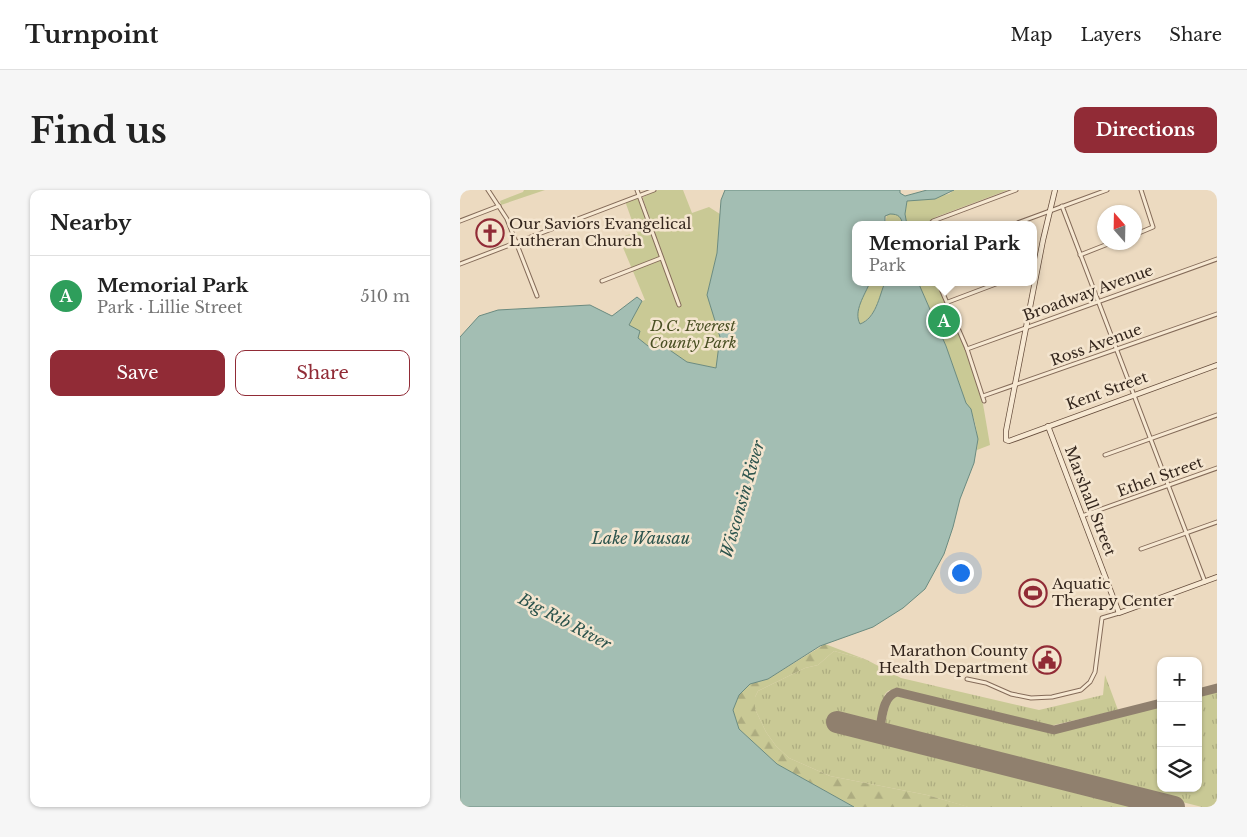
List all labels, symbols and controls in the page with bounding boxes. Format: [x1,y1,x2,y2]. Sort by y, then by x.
text: Turnpoint [25,20,158,49]
text: Map [1011,24,1052,46]
text: Layers [1080,24,1141,46]
text: Share [1169,24,1222,46]
button: Directions [1074,107,1217,153]
text: Find us [30,109,167,152]
north arrow [1097,205,1142,250]
text: Nearby [50,210,131,236]
place label: Our Saviors Evangelical Lutheran Church [509,214,691,250]
church icon: Our Saviors Evangelical Lutheran Church [475,218,505,248]
popup [852,221,1037,286]
text: Memorial Park [869,232,1020,255]
text: Park [869,255,906,275]
street label: Broadway Avenue [1020,260,1156,325]
text: Memorial Park [97,274,248,297]
text: A [60,286,72,306]
text: 510 m [361,286,410,306]
text: Park · Lillie Street [97,297,243,317]
pin: A [928,302,960,340]
park label: D.C. Everest County Park [649,316,737,352]
street label: Ross Avenue [1048,319,1144,370]
button: Save [50,350,225,396]
button: Share [235,350,410,396]
street label: Kent Street [1063,367,1150,414]
water label: Wisconsin River [716,438,768,560]
street label: Marshall Street [1061,443,1120,559]
street label: Ethel Street [1114,452,1206,501]
water label: Lake Wausau [591,528,690,548]
your location [948,560,974,586]
place label: Aquatic Therapy Center [1051,574,1175,610]
sports icon: Aquatic Therapy Center [1018,578,1048,608]
water label: Big Rib River [514,588,615,654]
place label: Marathon County Health Department [879,641,1028,677]
public building icon: Marathon County Health Department [1032,645,1062,675]
map controls [1157,657,1202,792]
button: + [1157,657,1202,702]
button: − [1157,702,1202,747]
button: layers [1157,747,1202,792]

